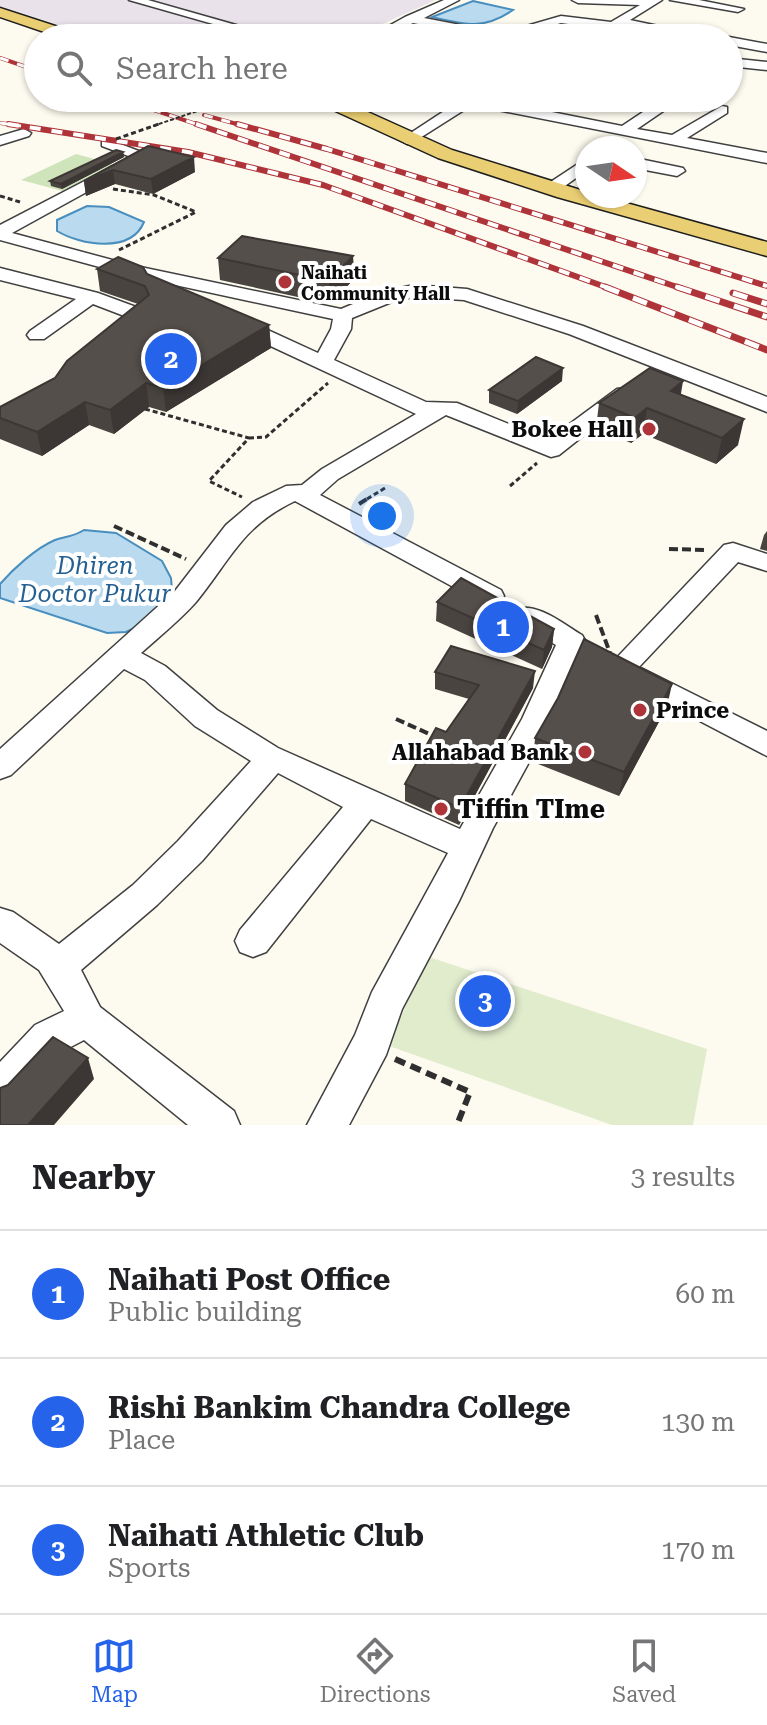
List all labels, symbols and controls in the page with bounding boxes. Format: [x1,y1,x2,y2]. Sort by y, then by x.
search box [24,24,743,112]
icon: search [52,46,96,90]
text: Search here [116,51,288,86]
north arrow [575,136,647,208]
place label: Naihati Community Hall [301,262,450,304]
marker: Naihati Community Hall [276,273,294,291]
pin: 2 [145,329,197,389]
place label: Bokee Hall [511,417,633,442]
marker: Bokee Hall [640,420,658,438]
your location [362,496,402,536]
water label: Dhiren Doctor Pukur [18,552,171,608]
pin: 1 [477,597,529,657]
place label: Prince [656,698,729,723]
marker: Prince [631,701,649,719]
place label: Allahabad Bank [392,740,569,765]
marker: Allahabad Bank [576,743,594,761]
place label: Tiffin TIme [457,794,605,824]
marker: Tiffin TIme [432,800,450,818]
pin: 3 [459,971,511,1031]
text: Nearby [32,1157,155,1197]
text: 3 results [631,1162,735,1192]
text: Naihati Post Office [108,1262,390,1297]
text: 1 [51,1279,65,1309]
text: 60 m [676,1279,735,1309]
text: Public building [108,1297,301,1327]
text: Rishi Bankim Chandra College [108,1390,571,1425]
text: 2 [51,1407,65,1437]
text: 130 m [661,1407,735,1437]
text: Place [108,1425,175,1455]
text: Naihati Athletic Club [108,1518,424,1553]
text: 3 [51,1535,65,1565]
text: 170 m [661,1535,735,1565]
text: Sports [108,1553,190,1583]
tab: Map [91,1634,138,1707]
tab: Directions [320,1634,431,1707]
tab: Saved [612,1634,676,1707]

